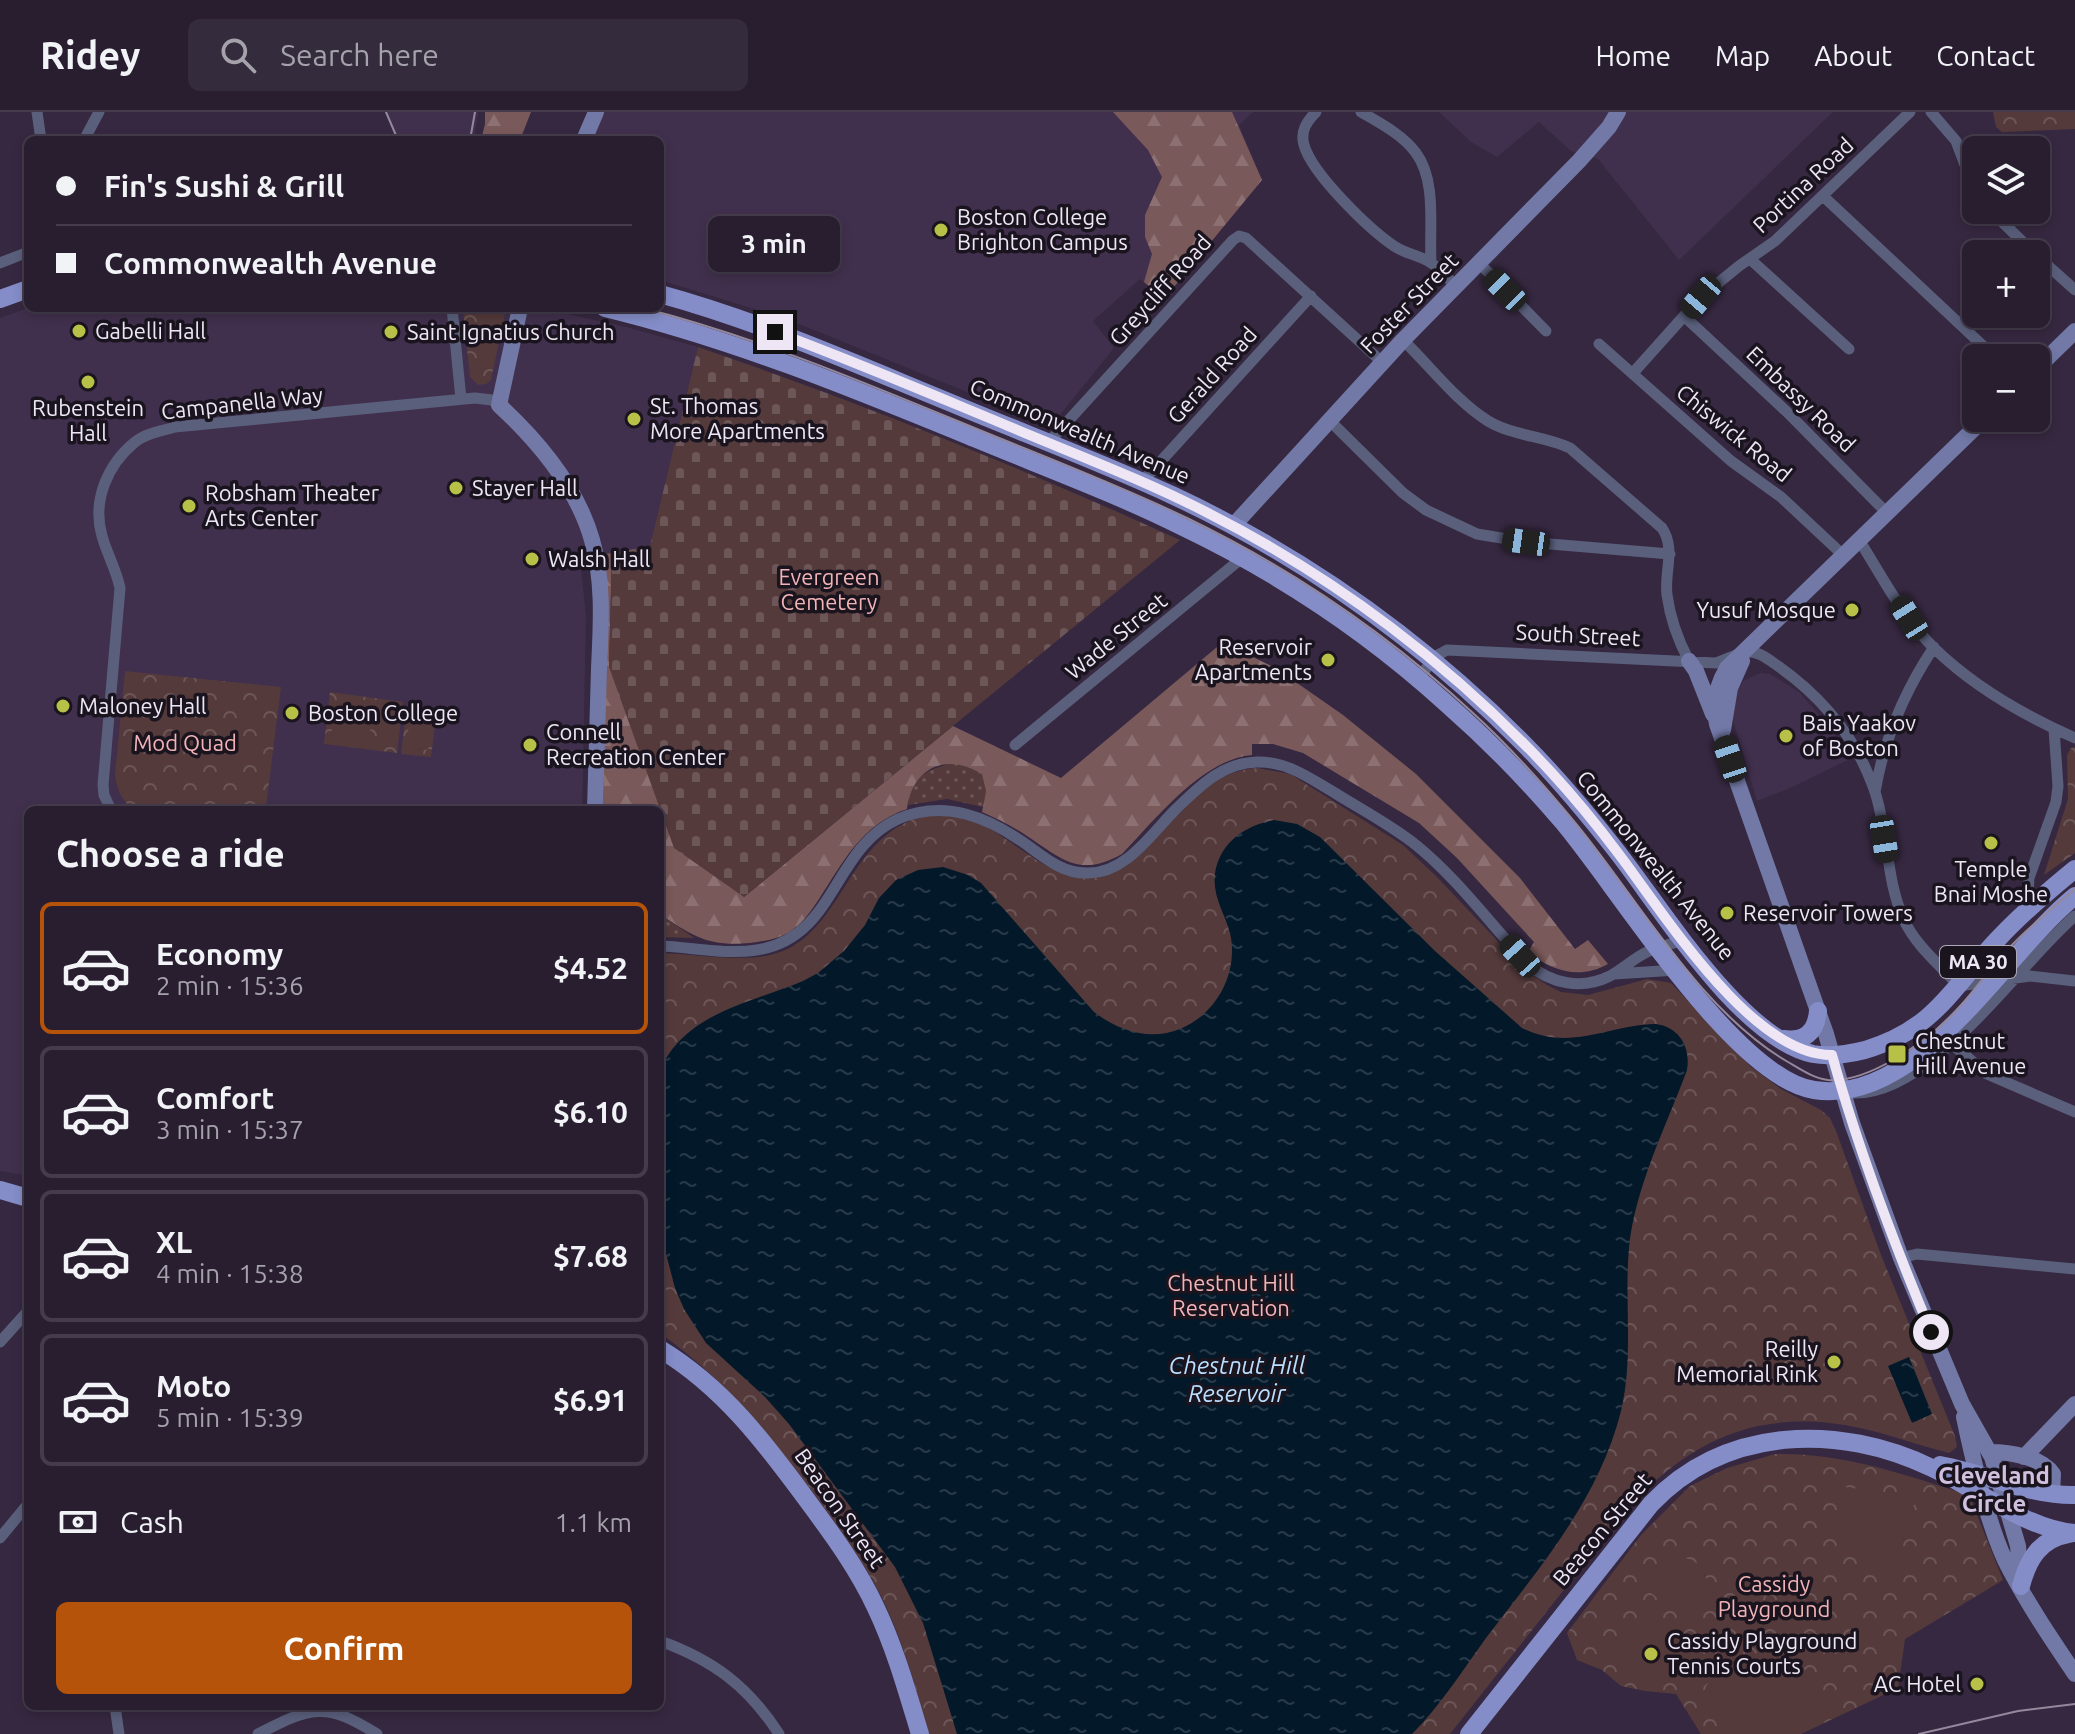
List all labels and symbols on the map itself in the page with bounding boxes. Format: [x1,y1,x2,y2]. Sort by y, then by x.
street label: Portina Road [1747,132,1858,237]
place label: Boston College Brighton Campus [957,204,1128,254]
callout: 3 min [709,216,841,272]
marker: Boston College Brighton Campus [932,221,950,239]
street label: Greycliff Road [1104,229,1216,350]
street label: Foster Street [1355,247,1463,358]
car [1480,265,1530,315]
car [1676,271,1726,323]
route end [757,314,793,350]
place label: Gabelli Hall [95,318,206,343]
place label: Saint Ignatius Church [407,319,614,344]
street label: Gerald Road [1162,321,1261,428]
marker: Gabelli Hall [70,322,88,340]
marker: Saint Ignatius Church [382,323,400,341]
street label: Embassy Road [1742,341,1861,457]
marker: Rubenstein Hall [79,373,97,391]
street label: Commonwealth Avenue [967,373,1194,488]
street label: Chiswick Road [1672,379,1797,487]
street label: Campanella Way [160,382,324,423]
place label: St. Thomas More Apartments [650,393,825,443]
place label: Rubenstein Hall [32,395,144,445]
marker: St. Thomas More Apartments [625,410,643,428]
place label: Stayer Hall [472,475,578,500]
marker: Stayer Hall [447,479,465,497]
place label: Robsham Theater Arts Center [205,480,380,530]
marker: Robsham Theater Arts Center [180,497,198,515]
car [1501,527,1551,557]
place label: Walsh Hall [548,546,651,571]
marker: Walsh Hall [523,550,541,568]
park label: Evergreen Cemetery [778,564,880,614]
street label: Wade Street [1060,587,1171,684]
car [1886,591,1932,645]
place label: Yusuf Mosque [1697,597,1836,622]
marker: Yusuf Mosque [1843,601,1861,619]
street label: South Street [1515,619,1641,650]
place label: Reservoir Apartments [1195,634,1313,684]
marker: Reservoir Apartments [1319,651,1337,669]
place label: Maloney Hall [79,693,207,718]
marker: Maloney Hall [54,697,72,715]
place label: Boston College [308,700,458,725]
marker: Boston College [283,704,301,722]
place label: Bais Yaakov of Boston [1802,710,1916,760]
place label: Connell Recreation Center [546,719,726,769]
marker: Bais Yaakov of Boston [1777,727,1795,745]
park label: Mod Quad [133,730,237,755]
car [1711,732,1749,786]
marker: Connell Recreation Center [521,736,539,754]
street label: Commonwealth Avenue [1572,765,1740,964]
car [1868,813,1900,865]
marker: Temple Bnai Moshe [1982,834,2000,852]
place label: Temple Bnai Moshe [1934,856,2048,906]
place label: Reservoir Towers [1743,900,1913,925]
marker: Reservoir Towers [1718,904,1736,922]
car [1495,930,1545,982]
road number: MA 30 [1940,946,2016,978]
place label: Chestnut Hill Avenue [1915,1028,2026,1078]
marker: Chestnut Hill Avenue [1886,1043,1908,1065]
park label: Chestnut Hill Reservation [1167,1270,1295,1320]
route start [1913,1314,1949,1350]
place label: Reilly Memorial Rink [1676,1336,1818,1386]
water label: Chestnut Hill Reservoir [1169,1352,1306,1407]
marker: Reilly Memorial Rink [1825,1353,1843,1371]
street label: Beacon Street [790,1443,891,1572]
district label: Cleveland Circle [1938,1462,2050,1517]
street label: Beacon Street [1547,1467,1656,1590]
park label: Cassidy Playground [1718,1571,1830,1621]
place label: Cassidy Playground Tennis Courts [1667,1628,1857,1678]
marker: Cassidy Playground Tennis Courts [1642,1645,1660,1663]
place label: AC Hotel [1874,1671,1961,1696]
marker: AC Hotel [1968,1675,1986,1693]

